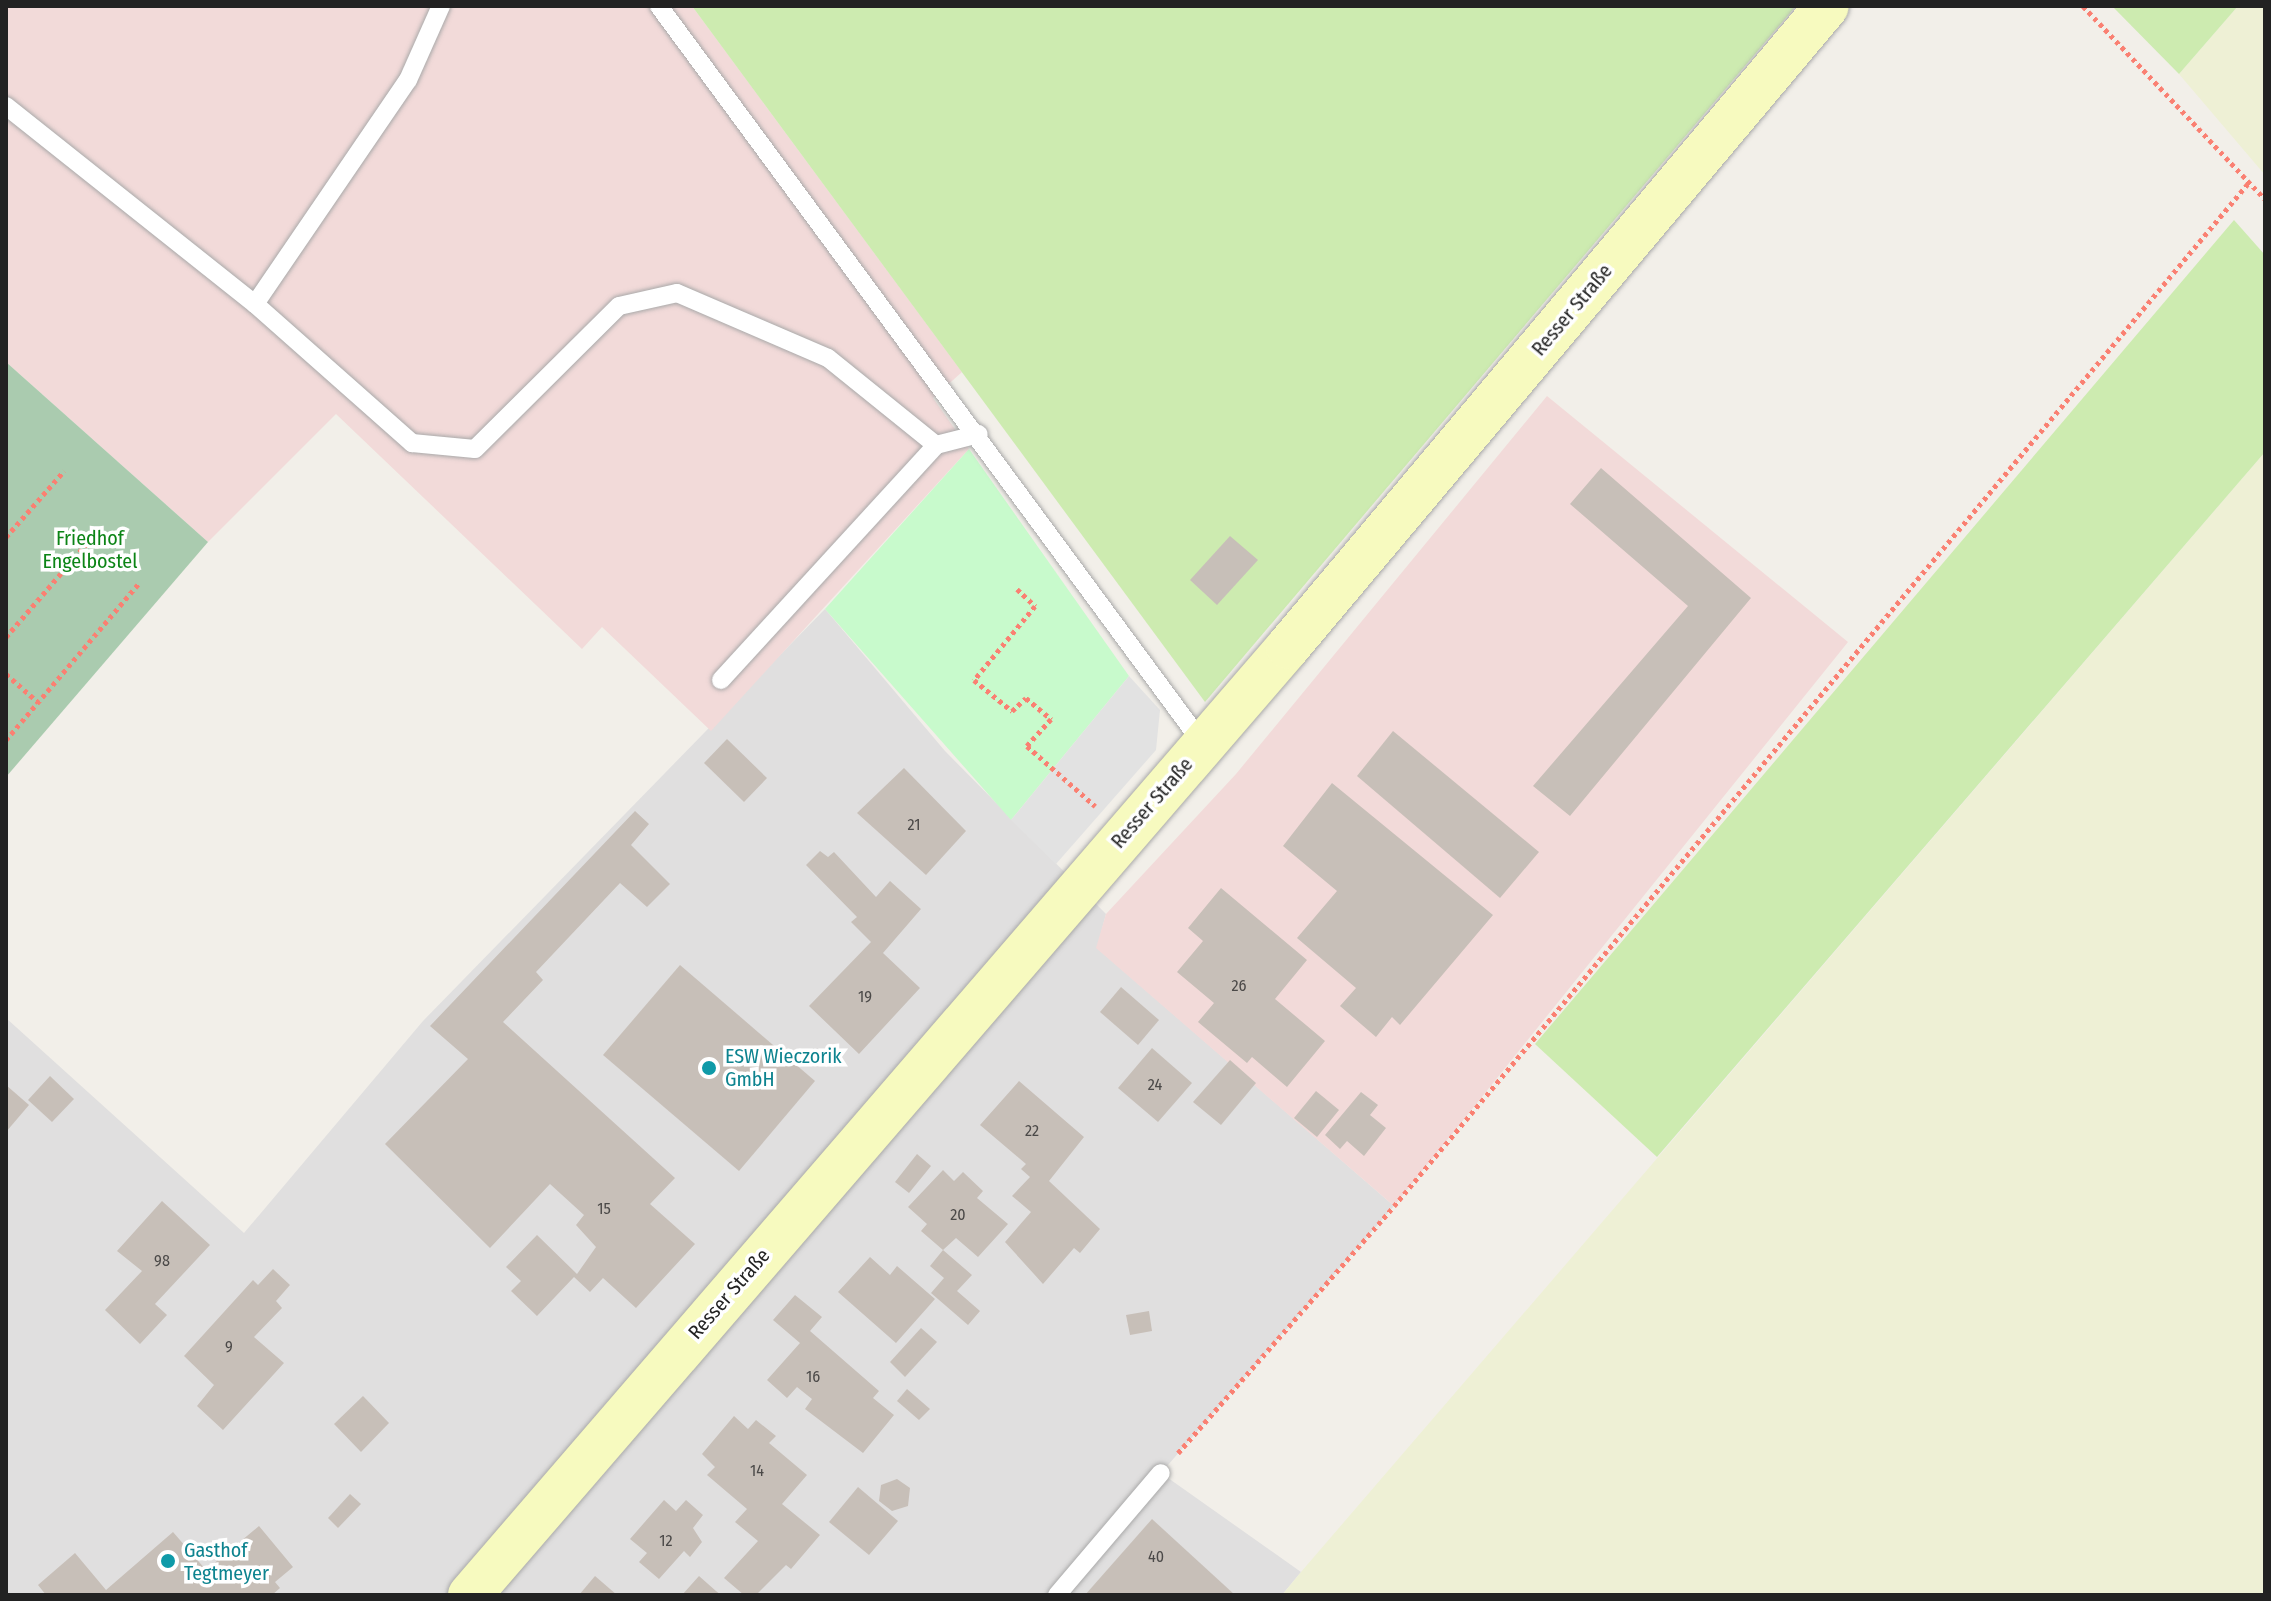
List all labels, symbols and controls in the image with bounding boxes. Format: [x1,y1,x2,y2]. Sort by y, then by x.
street label: Resser Straße [1527,259,1617,361]
park label: Friedhof Engelbostel [42,526,138,573]
street label: Resser Straße [1106,753,1198,853]
house number: 21 [908,815,920,835]
house number: 26 [1232,976,1246,996]
house number: 19 [858,987,872,1007]
place label: ESW Wieczorik GmbH [725,1044,842,1091]
marker: ESW Wieczorik GmbH [700,1059,718,1077]
house number: 24 [1148,1075,1162,1095]
house number: 22 [1025,1121,1039,1141]
house number: 15 [597,1199,611,1219]
house number: 20 [950,1205,966,1225]
street label: Resser Straße [683,1244,775,1344]
house number: 98 [154,1251,170,1271]
house number: 9 [225,1337,233,1357]
house number: 16 [806,1367,820,1387]
house number: 14 [750,1461,764,1481]
house number: 12 [659,1531,673,1551]
place label: Gasthof Tegtmeyer [184,1538,269,1585]
house number: 40 [1148,1547,1164,1567]
marker: Gasthof Tegtmeyer [159,1552,177,1570]

